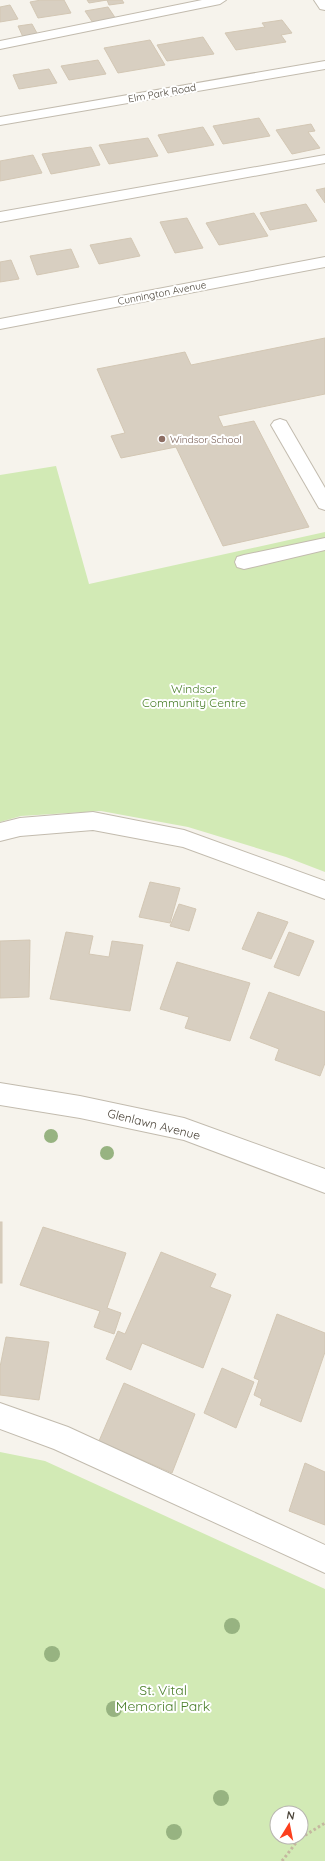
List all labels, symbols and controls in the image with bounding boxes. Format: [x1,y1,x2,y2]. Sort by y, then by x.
street label: Elm Park Road [127,81,197,105]
street label: Cunnington Avenue [117,278,208,308]
place label: Windsor School [170,433,242,446]
marker: Windsor School [157,434,167,444]
park label: Windsor Community Centre [142,681,246,710]
street label: Glenlawn Avenue [106,1105,202,1143]
park label: St. Vital Memorial Park [116,1681,210,1715]
north arrow [269,1805,309,1845]
text: N [286,1808,296,1823]

